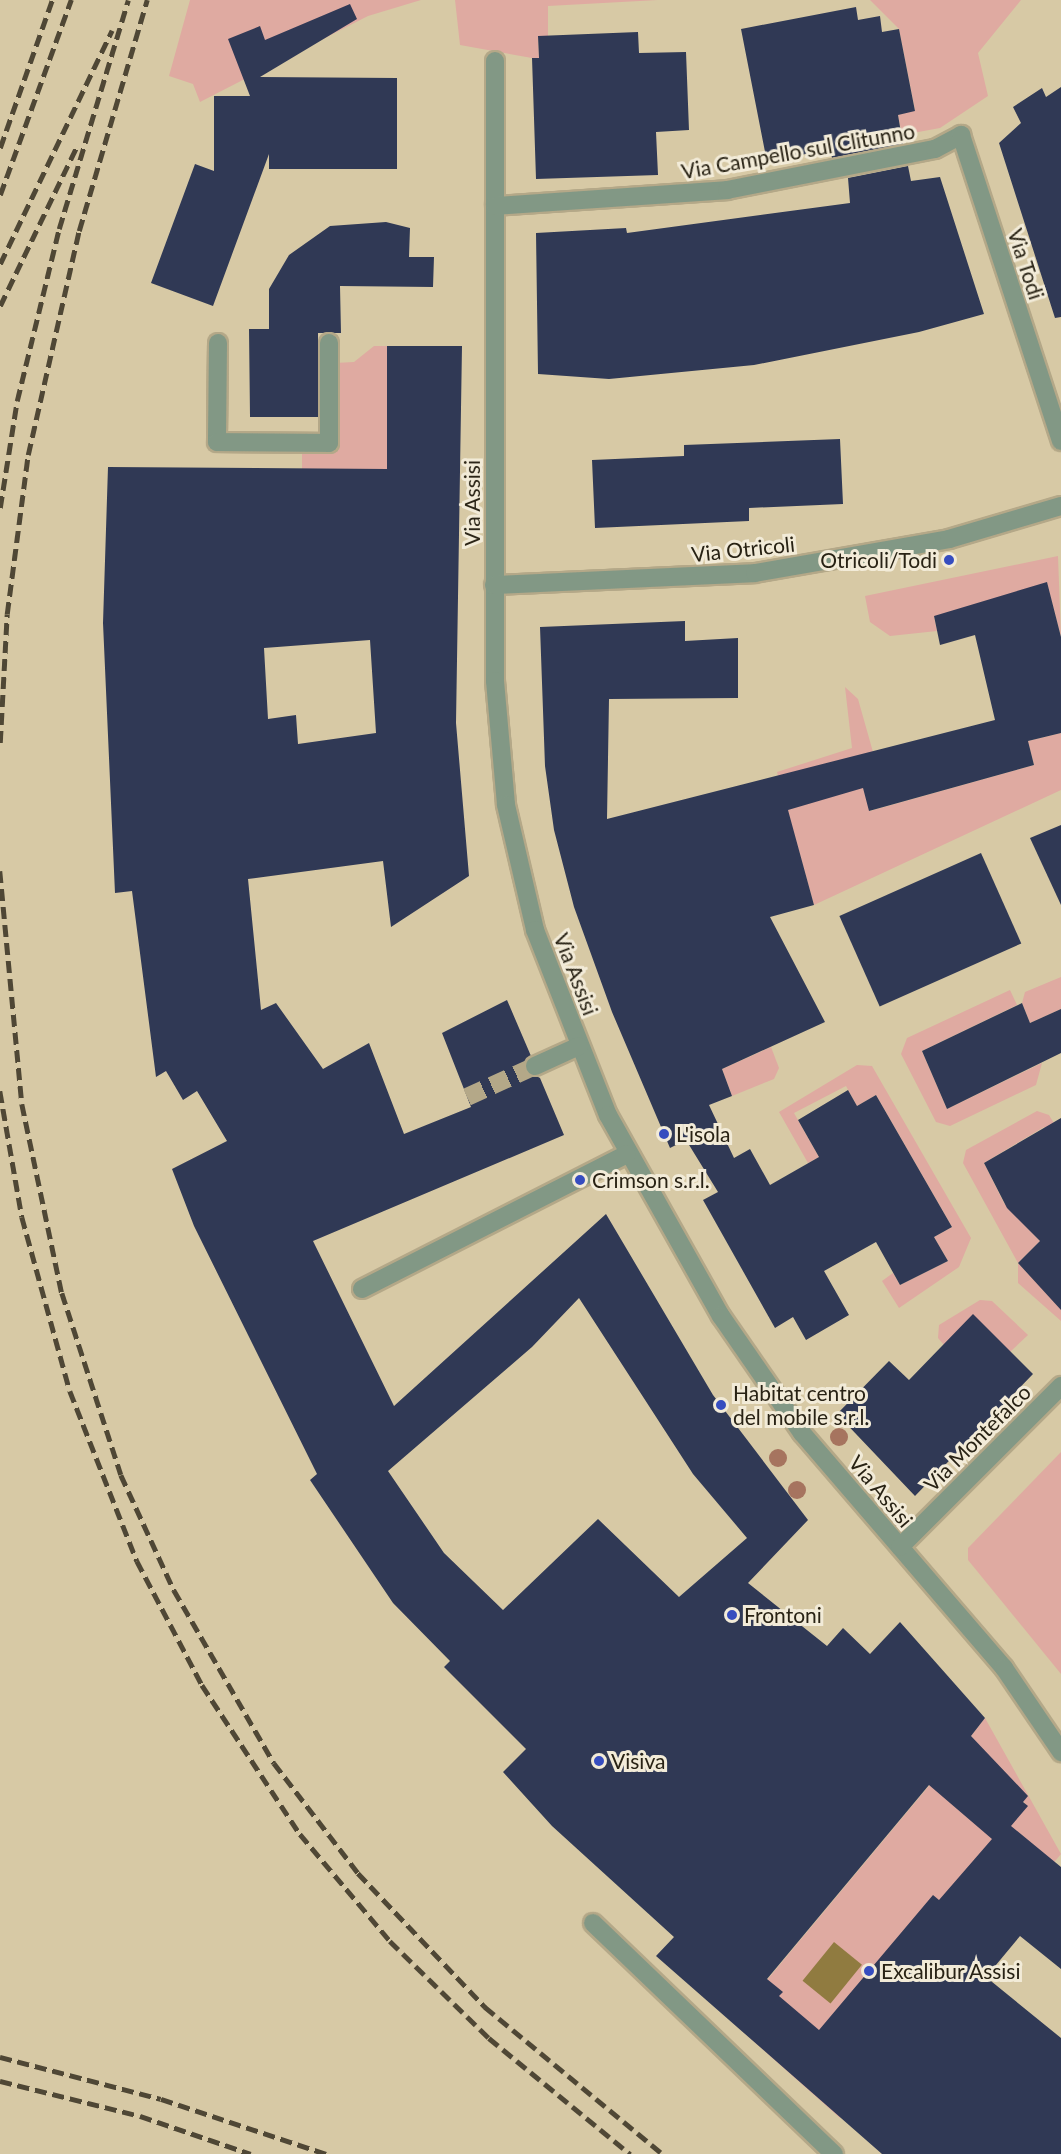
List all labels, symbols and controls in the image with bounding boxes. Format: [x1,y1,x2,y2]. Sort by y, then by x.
street label: Via Campello sul Clitunno [679,118,917,184]
street label: Via Todi [1003,225,1049,303]
street label: Via Assisi [459,460,485,546]
street label: Via Otricoli [690,531,796,567]
place label: Otricoli/Todi [820,547,937,573]
marker: Otricoli/Todi [942,553,956,567]
street label: Via Assisi [549,929,603,1019]
place label: L'isola [676,1121,730,1147]
marker: L'isola [657,1127,671,1141]
place label: Crimson s.r.l. [592,1167,710,1193]
marker: Crimson s.r.l. [573,1173,587,1187]
street label: Via Montefalco [918,1379,1036,1497]
place label: Habitat centro del mobile s.r.l. [733,1380,869,1430]
marker: Habitat centro del mobile s.r.l. [714,1398,728,1412]
street label: Via Assisi [844,1450,918,1532]
place label: Frontoni [744,1602,822,1628]
marker: Frontoni [725,1608,739,1622]
place label: Visiva [611,1748,665,1774]
marker: Visiva [592,1754,606,1768]
place label: Excalibur Assisi [881,1958,1022,1984]
marker: Excalibur Assisi [862,1964,876,1978]

